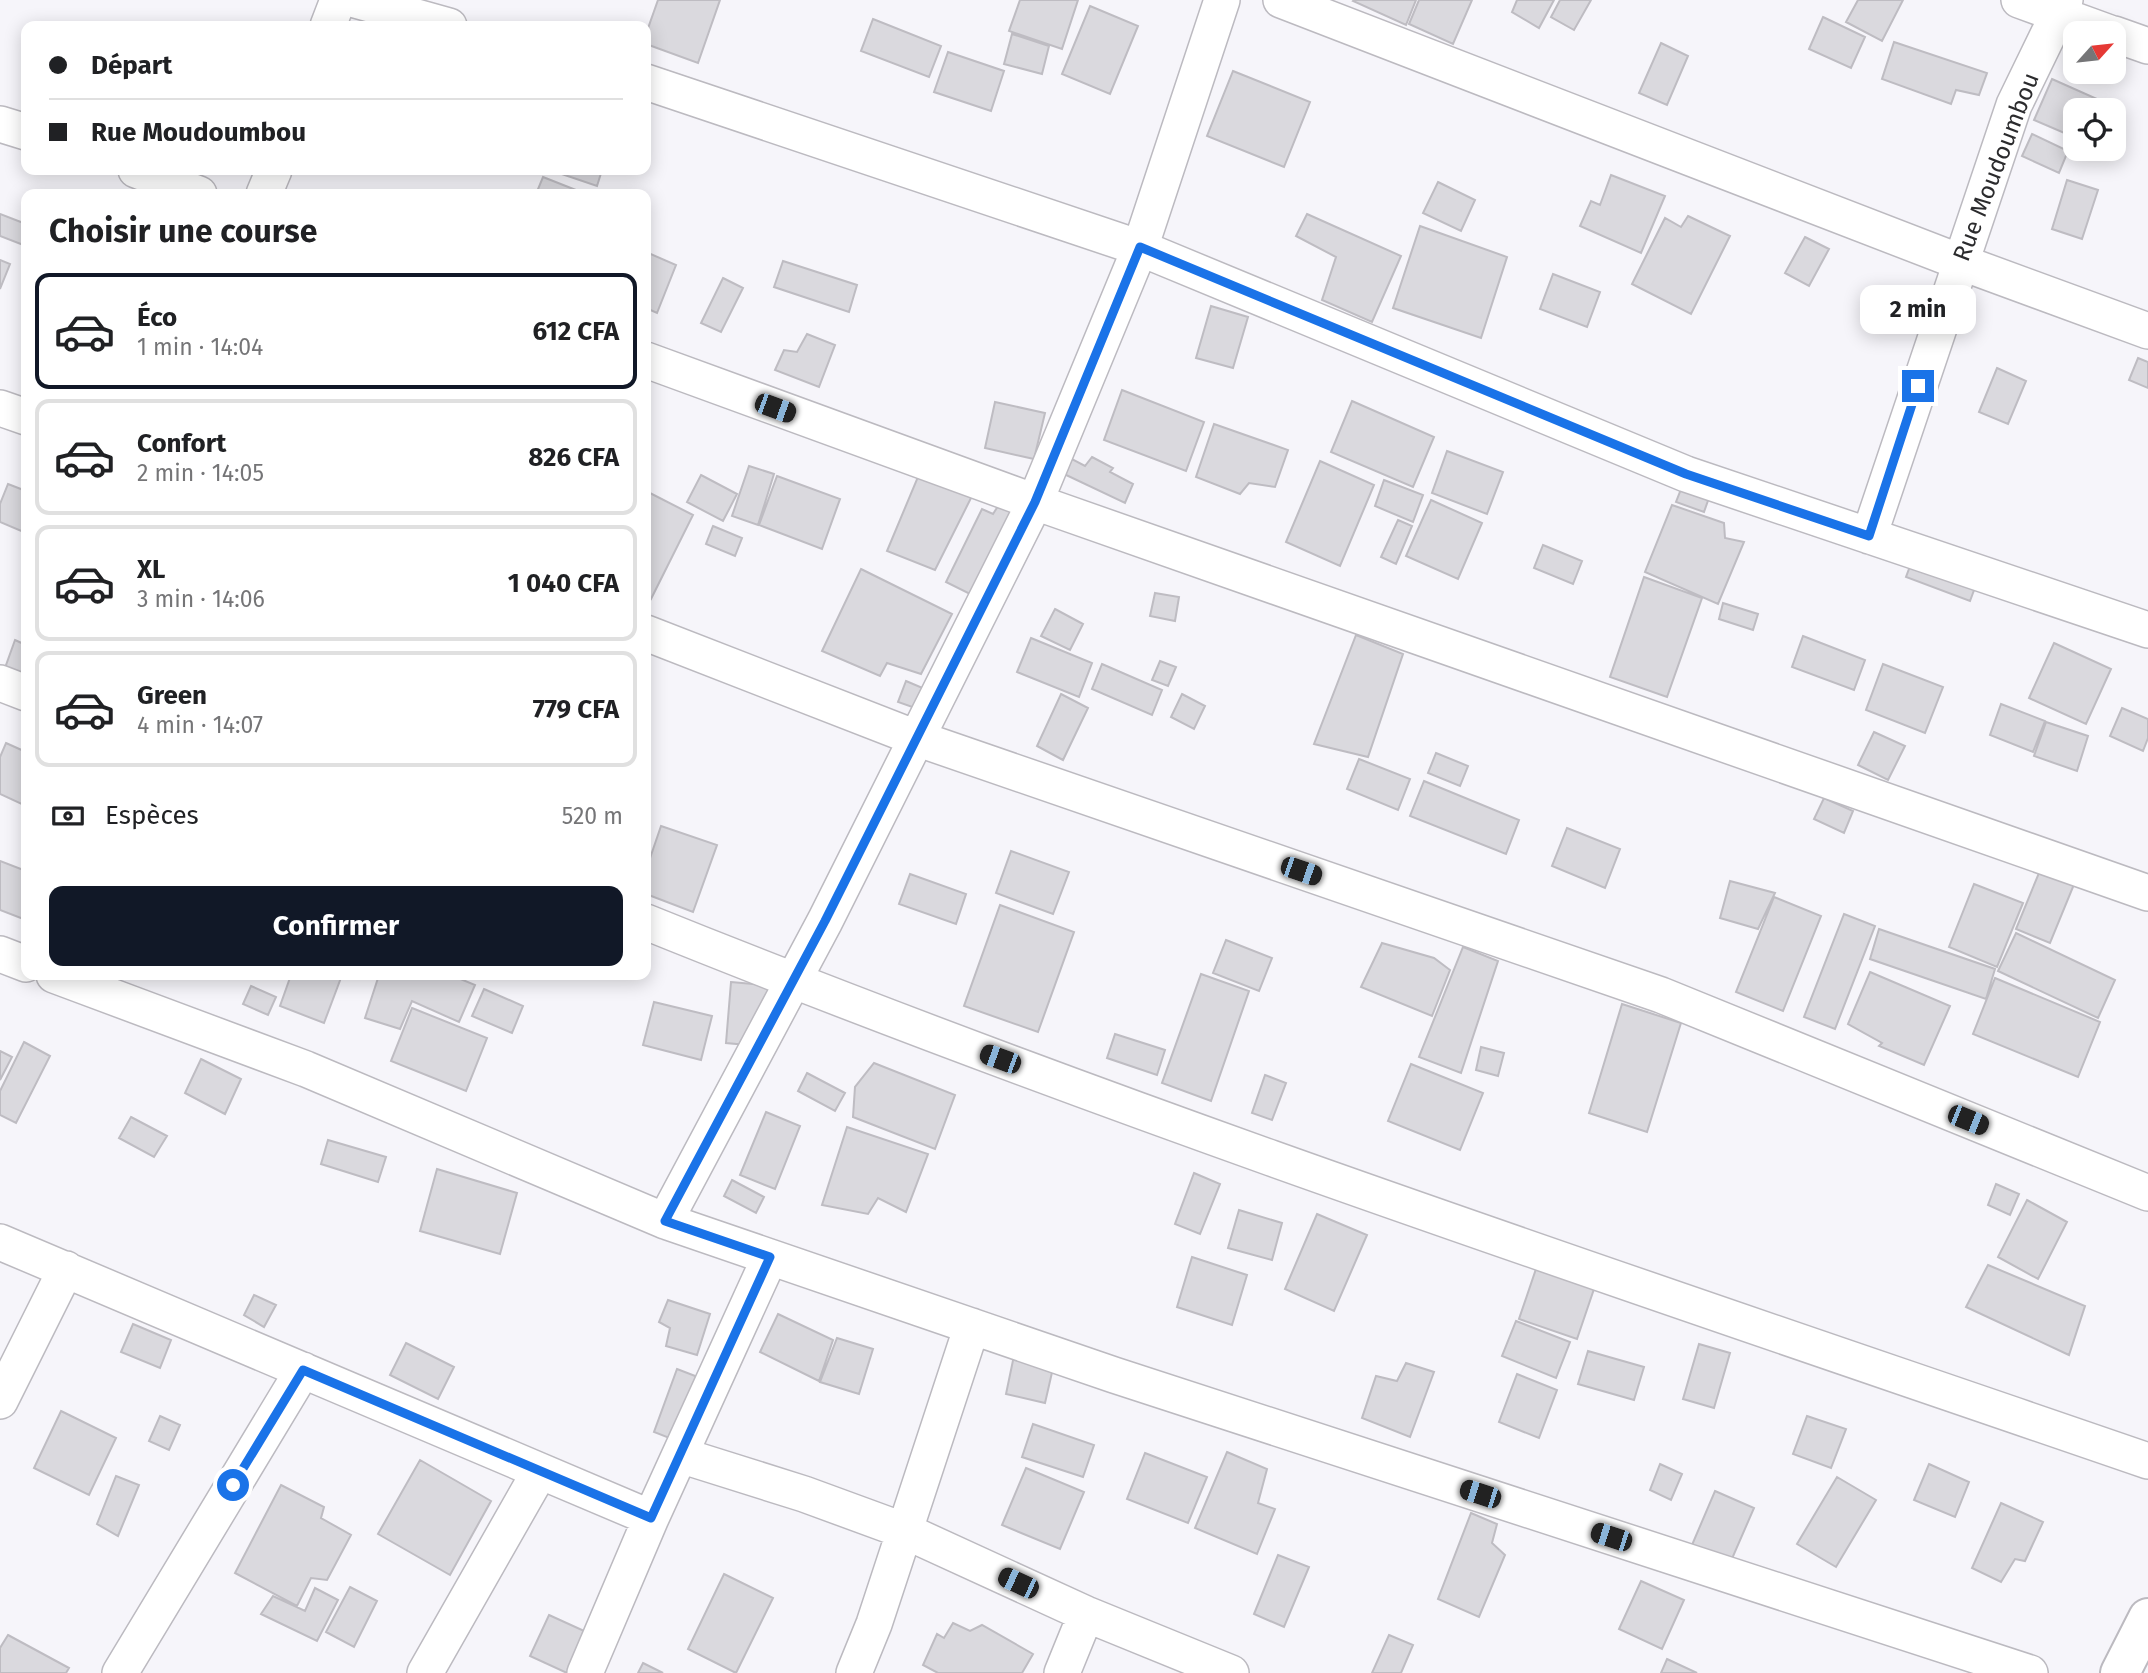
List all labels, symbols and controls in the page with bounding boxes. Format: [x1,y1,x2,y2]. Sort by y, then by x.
north arrow [2063,21,2126,84]
map controls [2063,21,2126,161]
text: Départ [91,50,172,81]
street label: Rue Moudoumbou [1947,69,2045,265]
button: locate [2063,98,2126,161]
text: Rue Moudoumbou [91,117,306,148]
text: Choisir une course [49,212,317,250]
callout: 2 min [1860,284,1976,334]
text: 2 min [1890,295,1946,323]
icon: car [53,300,116,363]
text: Éco [137,302,177,333]
text: 612 CFA [532,316,619,347]
text: 1 min · 14:04 [137,333,263,361]
route end [1902,370,1934,402]
car [752,391,799,425]
icon: car [53,426,116,489]
text: Confort [137,428,226,459]
text: 826 CFA [528,442,619,473]
text: 2 min · 14:05 [137,459,264,487]
icon: car [53,552,116,615]
text: XL [137,554,165,585]
text: 1 040 CFA [508,568,619,599]
text: 3 min · 14:06 [137,585,265,613]
icon: car [53,678,116,741]
text: Green [137,680,207,711]
text: 779 CFA [533,694,619,725]
text: 4 min · 14:07 [137,711,263,739]
icon: cash [49,797,87,835]
text: Espèces [105,800,199,831]
text: 520 m [562,802,623,830]
car [1278,854,1325,888]
button: Confirmer [49,886,623,966]
car [977,1042,1024,1076]
car [1945,1102,1992,1138]
route start [217,1469,249,1501]
car [1457,1478,1504,1510]
car [1588,1521,1635,1553]
car [995,1565,1042,1601]

